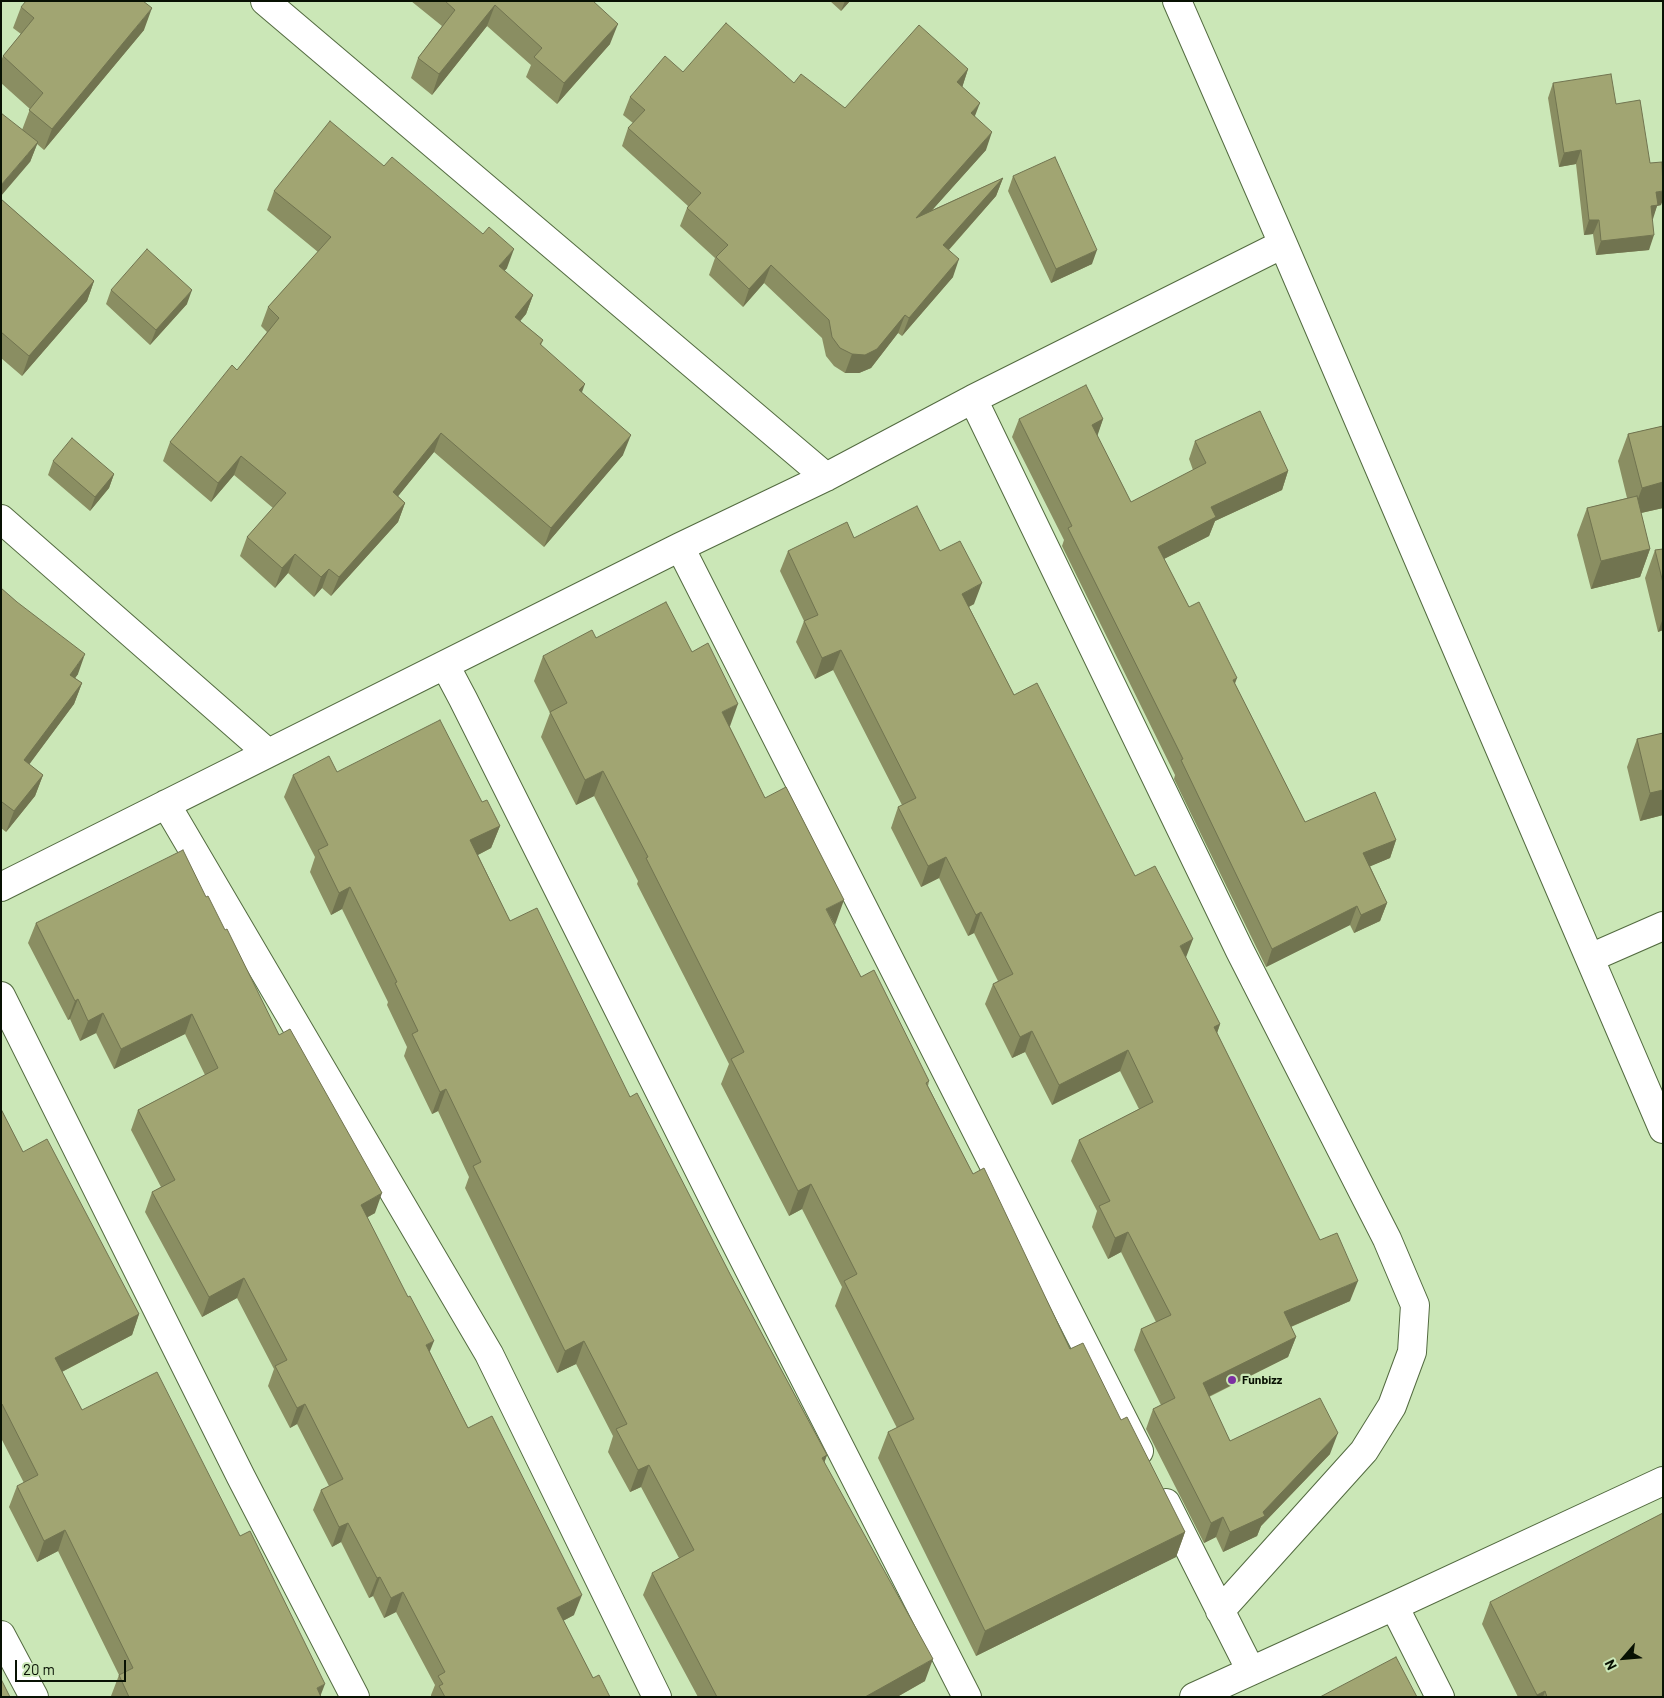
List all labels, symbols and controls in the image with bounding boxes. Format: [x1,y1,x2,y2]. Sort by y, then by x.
place label: Funbizz [1242,1373,1282,1387]
marker: Funbizz [1226,1374,1238,1386]
north arrow [1599,1633,1649,1683]
scale bar [18,1650,129,1682]
text: N [1601,1657,1620,1673]
text: 20 m [23,1660,55,1678]

